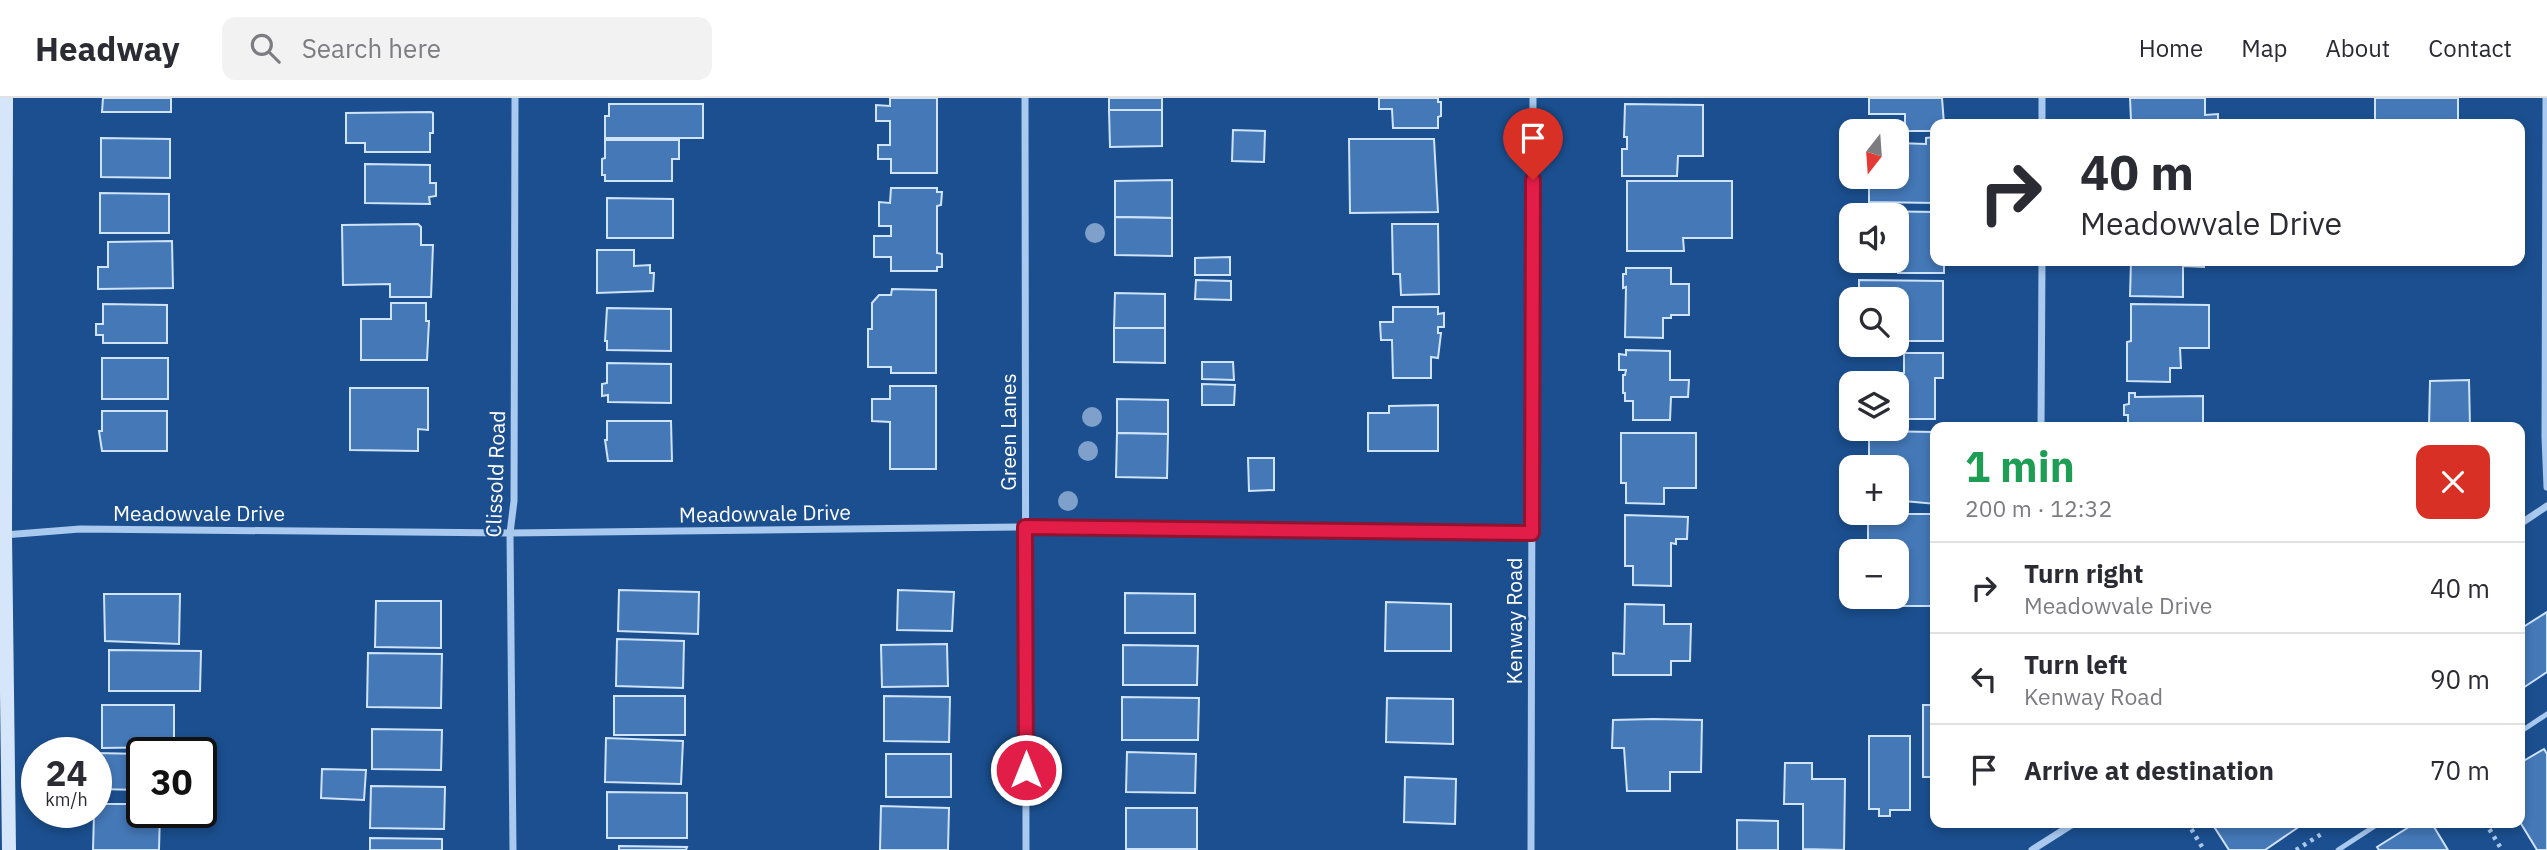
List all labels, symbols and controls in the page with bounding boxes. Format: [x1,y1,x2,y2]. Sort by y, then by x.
search box [222,17,712,80]
text: Headway [35,27,180,70]
icon: search [246,29,284,67]
text: Search here [302,31,441,65]
text: Home [2139,32,2203,64]
text: Map [2241,32,2287,64]
text: About [2325,32,2390,64]
text: Contact [2428,32,2512,64]
pin [1503,108,1563,180]
icon: arrive [1514,119,1552,157]
north arrow [1839,119,1909,189]
map controls [1839,119,1909,609]
text: 40 m [2080,140,2194,203]
icon: right [1965,147,2056,238]
text: Meadowvale Drive [2080,202,2342,244]
button: sound [1839,203,1909,273]
button: search [1839,287,1909,357]
button: layers [1839,371,1909,441]
street label: Green Lanes [994,373,1022,491]
street label: Clissold Road [479,410,511,538]
text: 1 min [1965,439,2075,494]
button: close [2416,445,2490,519]
button: + [1839,455,1909,525]
text: 200 m · 12:32 [1965,493,2112,523]
street label: Meadowvale Drive [679,498,851,528]
street label: Meadowvale Drive [113,499,285,527]
button: − [1839,539,1909,609]
text: Turn right [2024,556,2143,590]
street label: Kenway Road [1500,558,1528,684]
icon: right [1965,569,2003,607]
text: 40 m [2430,571,2490,605]
text: Meadowvale Drive [2024,590,2212,620]
text: Turn left [2024,647,2127,681]
icon: left [1965,660,2003,698]
text: 90 m [2430,662,2490,696]
text: Kenway Road [2024,681,2163,711]
position arrow [989,733,1063,807]
speed limit sign: 30 [126,737,217,828]
text: 24 [45,750,88,796]
icon: arrive [1965,751,2003,789]
text: Arrive at destination [2024,753,2274,787]
text: 70 m [2430,753,2490,787]
text: km/h [45,788,88,811]

